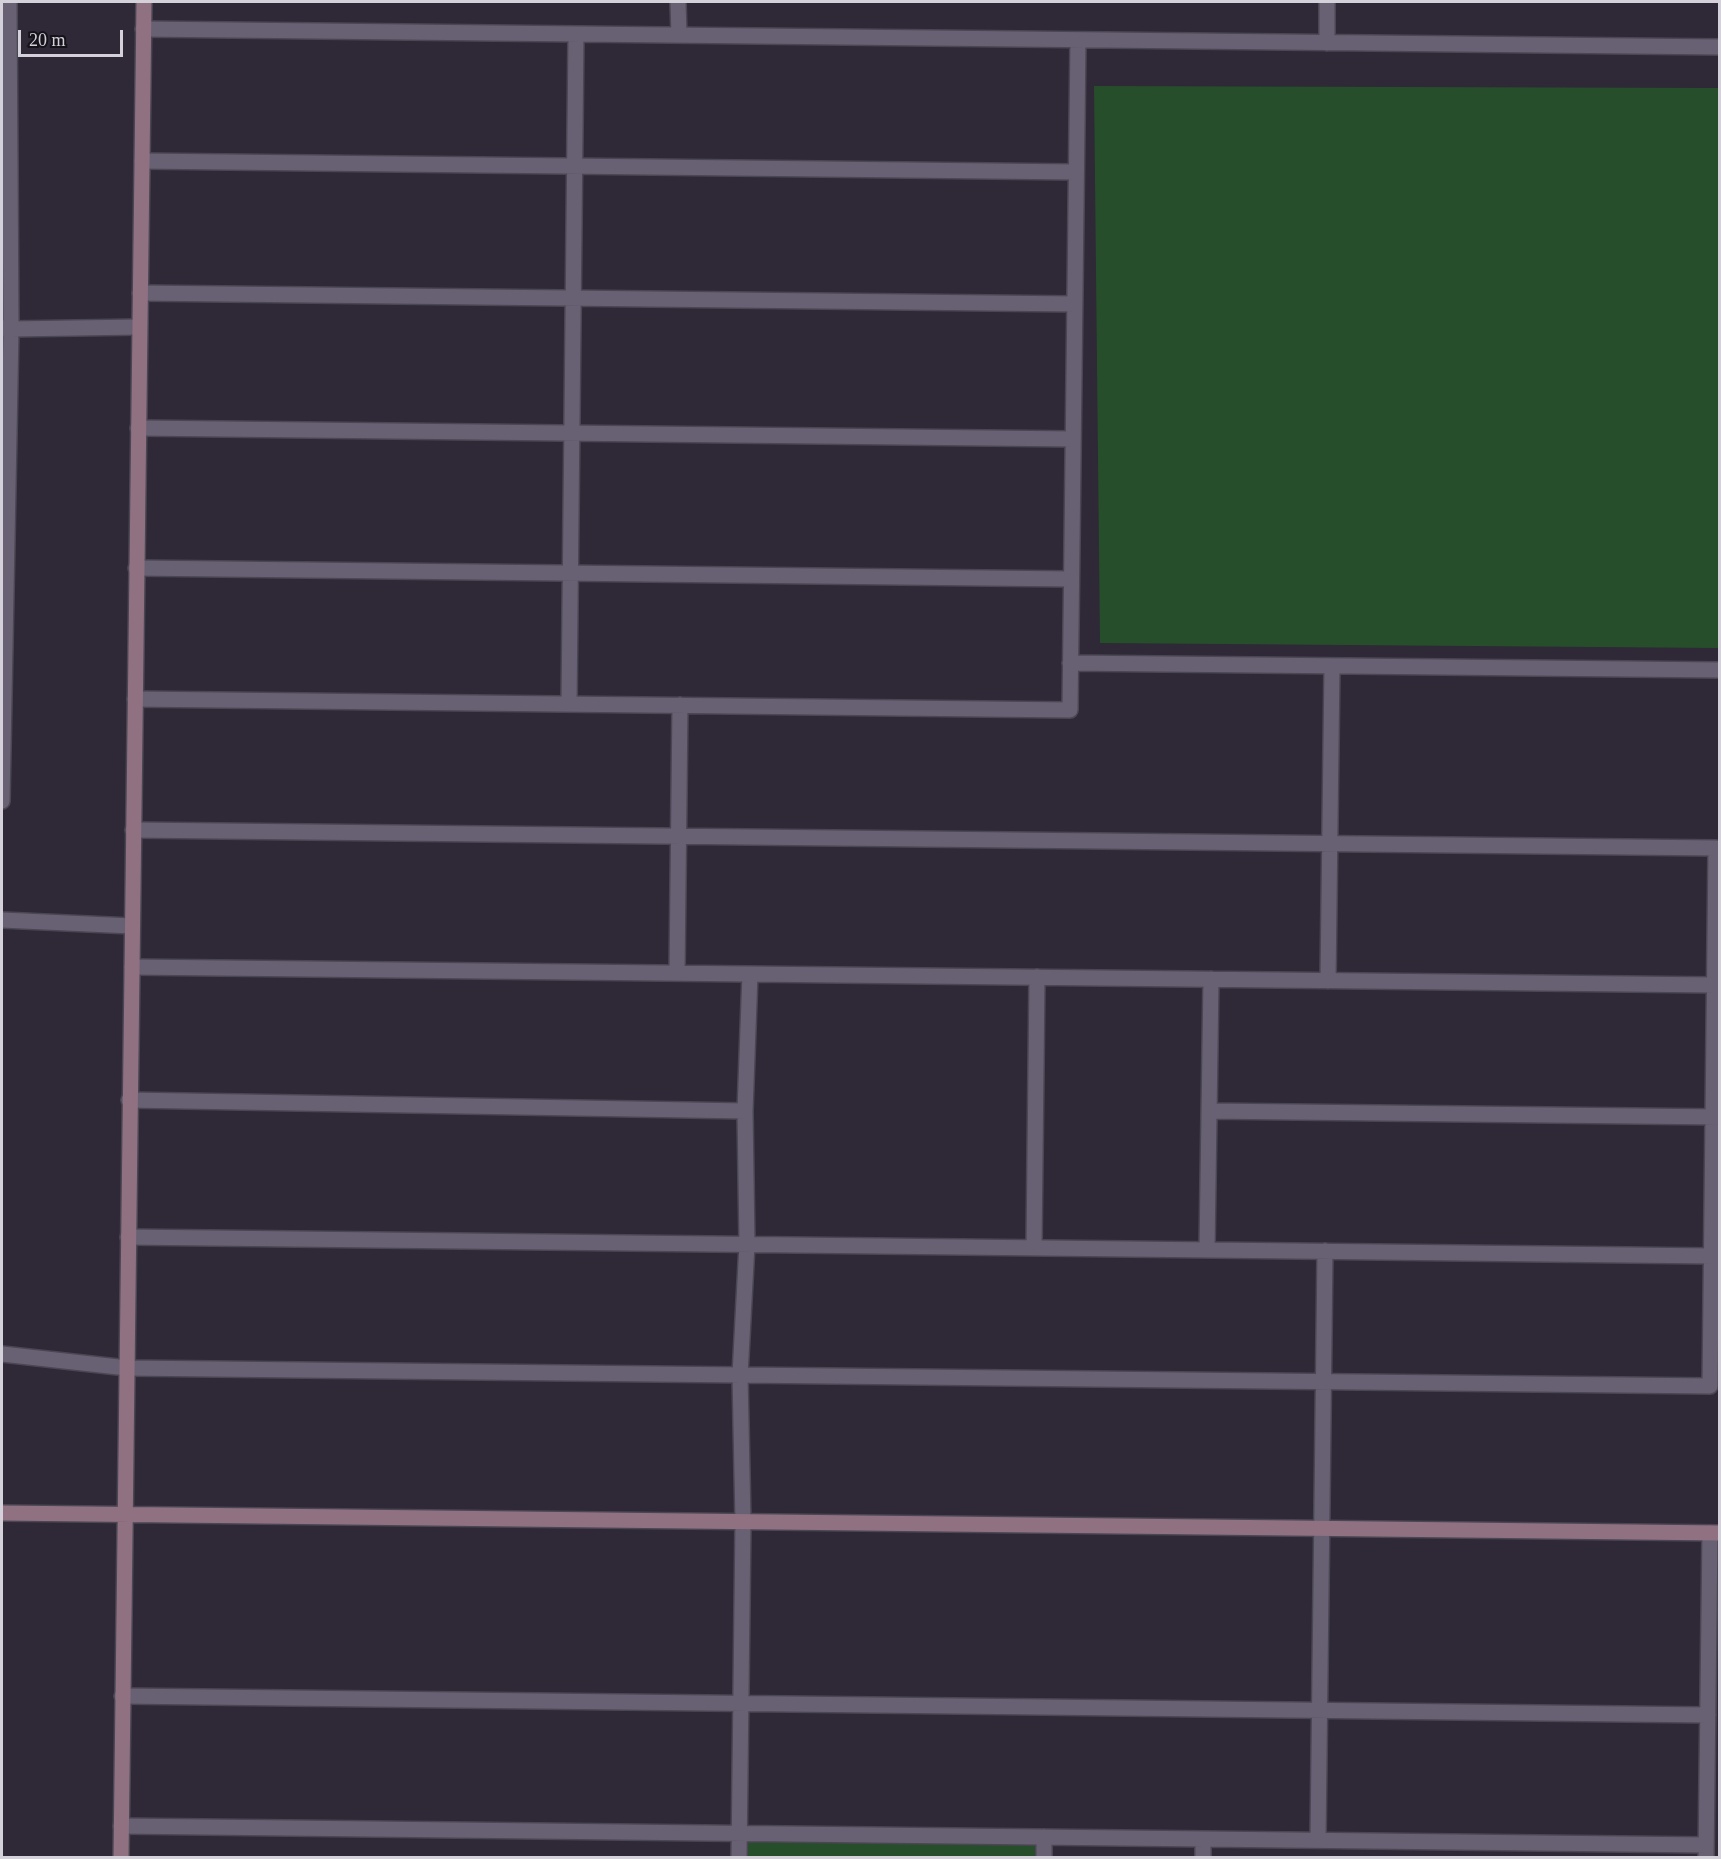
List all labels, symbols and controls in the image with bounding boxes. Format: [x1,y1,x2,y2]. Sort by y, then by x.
scale bar [21,18,126,56]
text: 20 m [29,30,66,50]

